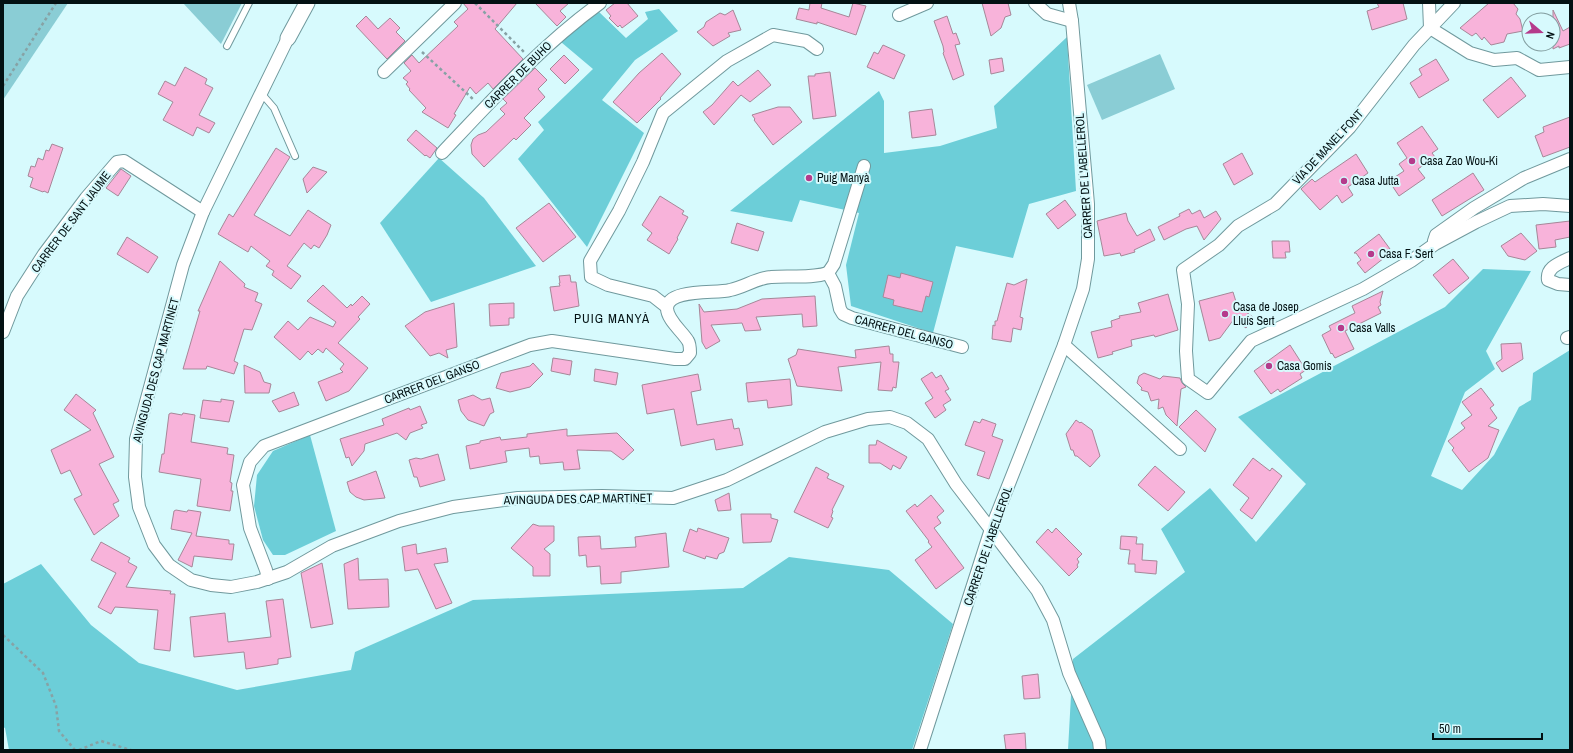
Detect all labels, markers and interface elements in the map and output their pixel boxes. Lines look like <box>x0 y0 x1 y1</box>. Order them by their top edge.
north arrow <box>1521 12 1561 52</box>
text: N <box>1543 30 1558 41</box>
street label: CARRER DE BUHO <box>481 38 555 112</box>
street label: VÍA DE MANEL FONT <box>1289 106 1367 188</box>
street label: CARRER DE L'ABELLEROL <box>1072 112 1096 239</box>
place label: Casa Zao Wou-Ki <box>1420 153 1498 169</box>
marker: Casa Zao Wou-Ki <box>1407 156 1417 166</box>
street label: CARRER DE SANT JAUME <box>28 168 114 276</box>
place label: Puig Manyà <box>817 170 870 186</box>
marker: Puig Manyà <box>804 173 814 183</box>
place label: Casa Jutta <box>1352 173 1400 189</box>
marker: Casa Jutta <box>1339 176 1349 186</box>
place label: Casa F. Sert <box>1379 246 1433 262</box>
marker: Casa F. Sert <box>1366 249 1376 259</box>
street label: AVINGUDA DES CAP MARTINET <box>129 296 183 445</box>
place label: Casa de Josep Lluís Sert <box>1233 299 1299 329</box>
marker: Casa de Josep Lluís Sert <box>1220 309 1230 319</box>
district label: PUIG MANYÀ <box>574 310 650 327</box>
street label: CARRER DEL GANSO <box>853 311 955 353</box>
place label: Casa Valls <box>1349 320 1395 336</box>
marker: Casa Valls <box>1336 323 1346 333</box>
street label: CARRER DEL GANSO <box>382 356 482 408</box>
place label: Casa Gomis <box>1277 358 1332 374</box>
marker: Casa Gomis <box>1264 361 1274 371</box>
street label: CARRER DE L'ABELLEROL <box>960 484 1016 608</box>
street label: AVINGUDA DES CAP MARTINET <box>502 490 653 508</box>
scale bar <box>1433 715 1542 741</box>
text: 50 m <box>1439 721 1461 737</box>

